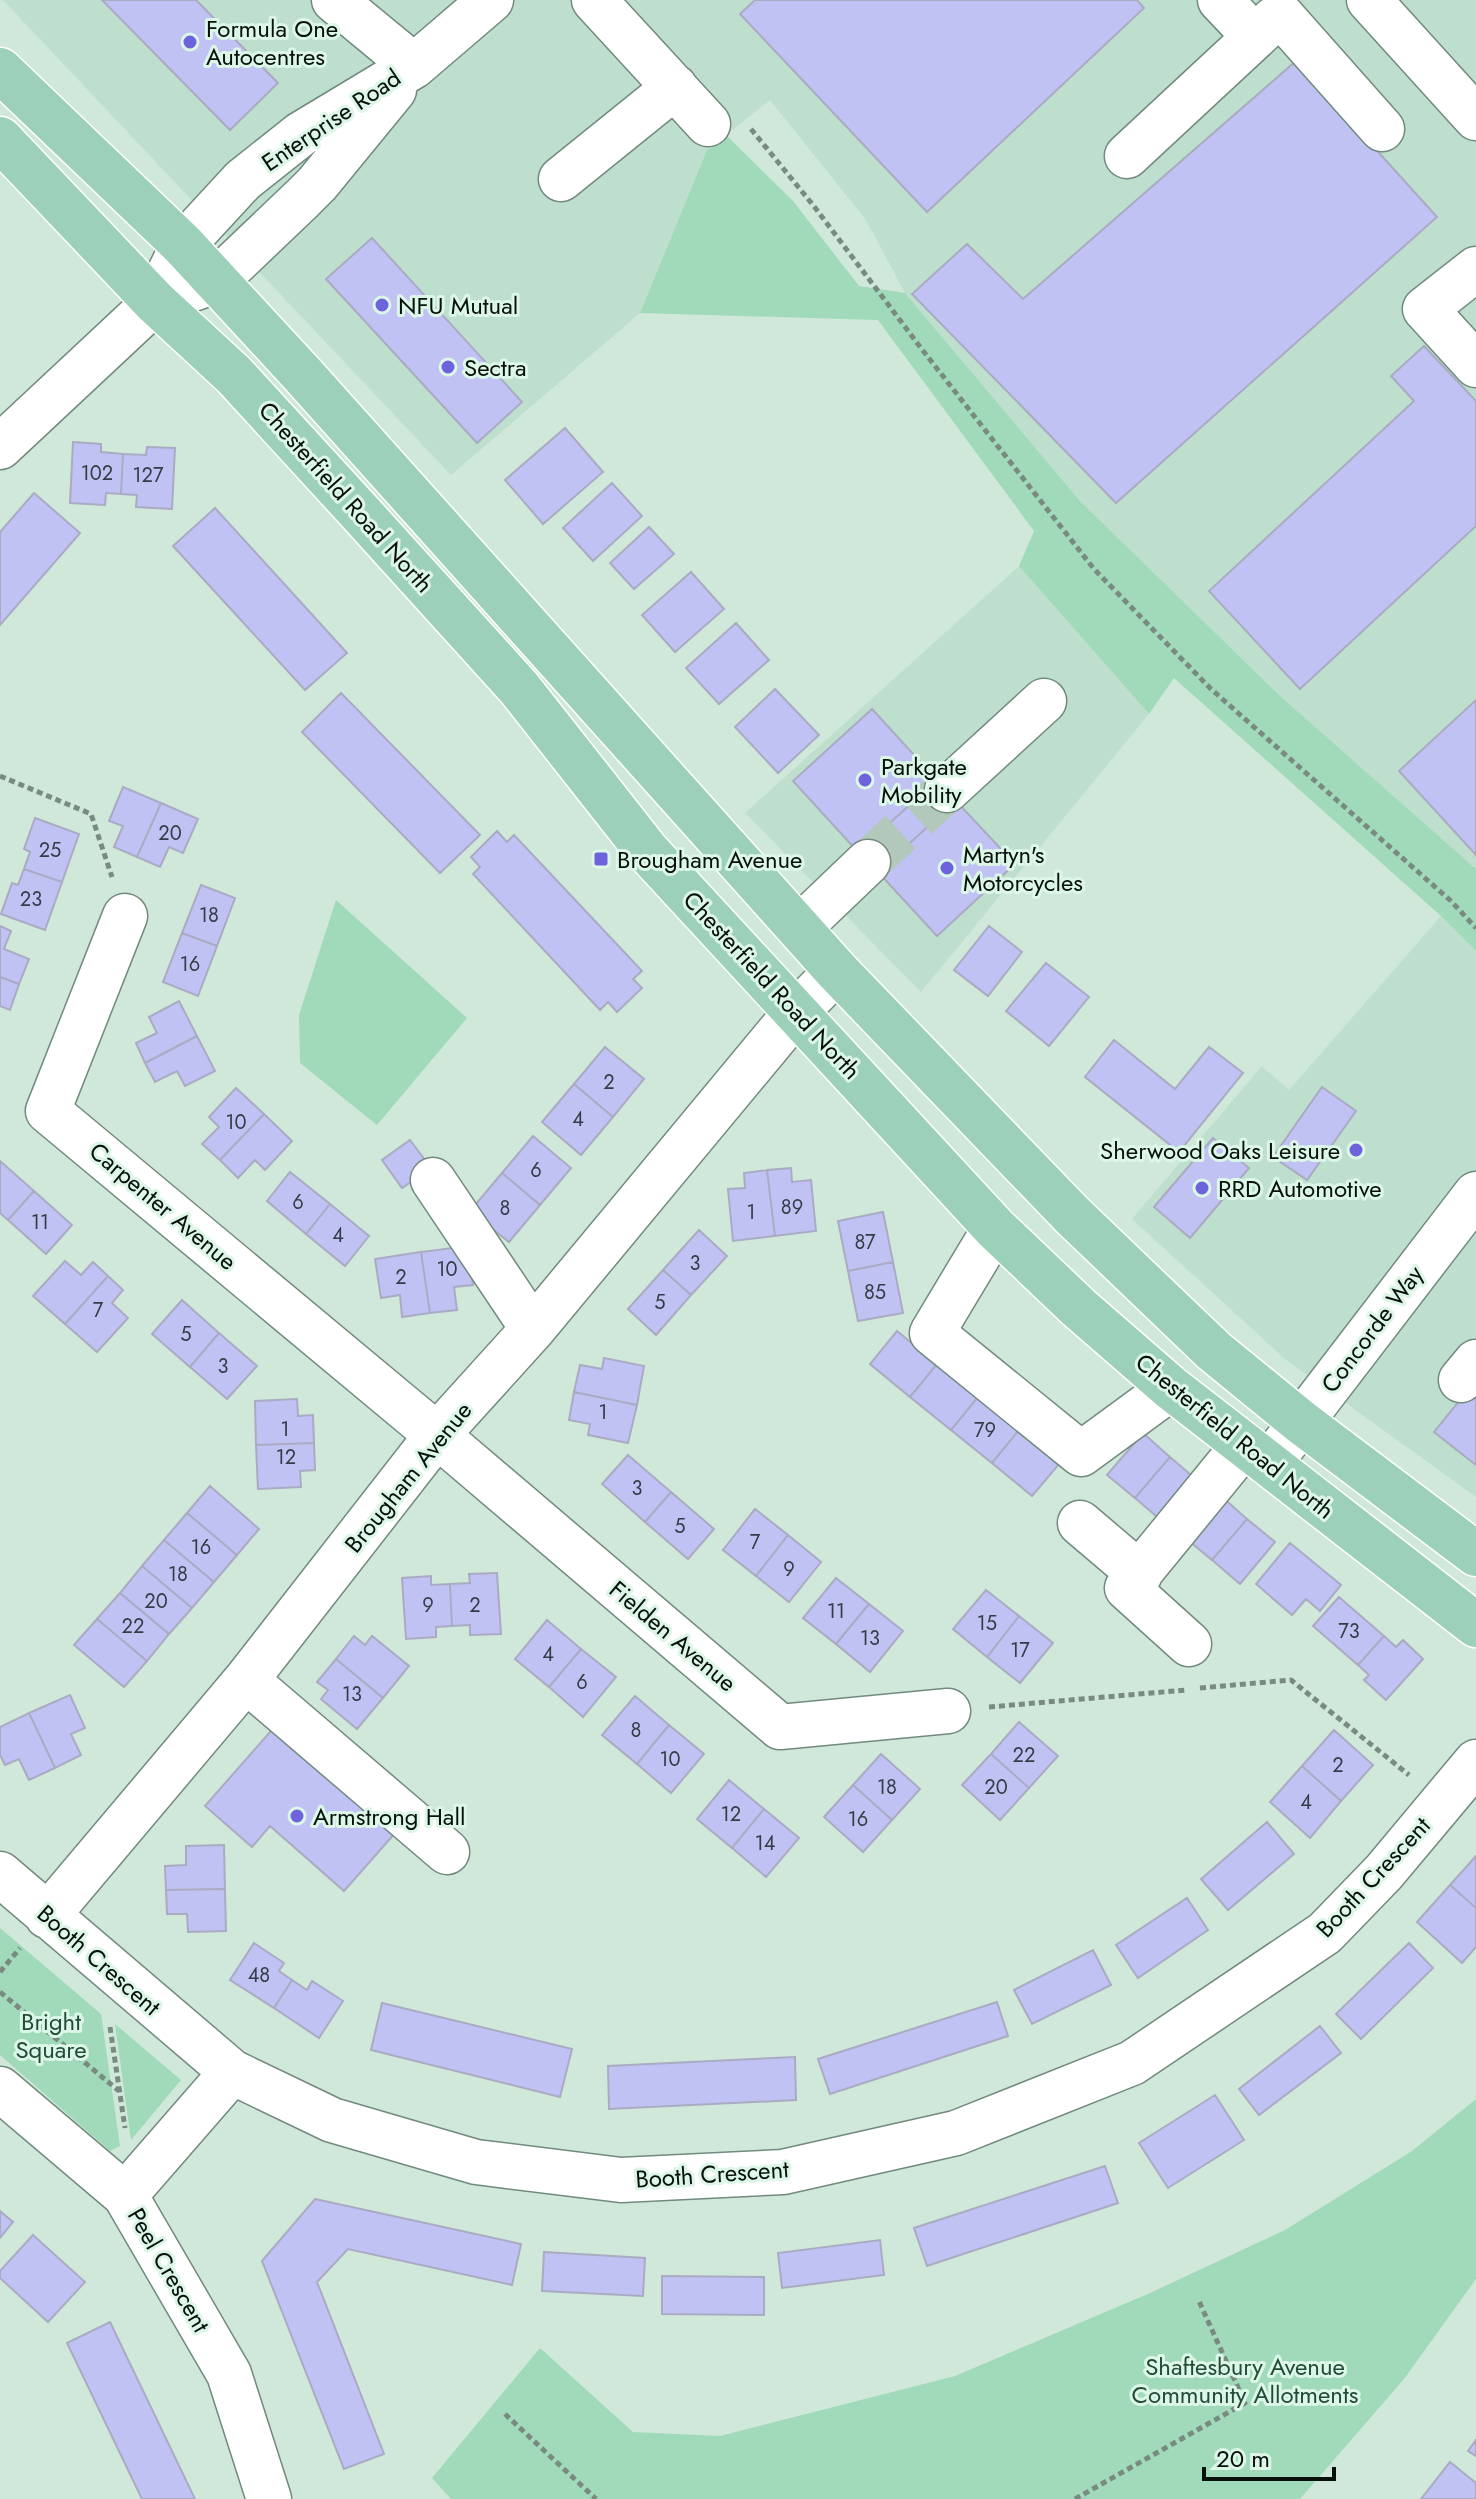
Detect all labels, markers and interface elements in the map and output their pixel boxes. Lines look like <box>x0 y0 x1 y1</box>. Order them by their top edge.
place label: Formula One Autocentres <box>206 11 338 74</box>
marker: Formula One Autocentres <box>181 33 199 51</box>
street label: Enterprise Road <box>254 60 408 180</box>
place label: NFU Mutual <box>398 288 518 323</box>
marker: NFU Mutual <box>373 296 391 314</box>
place label: Sectra <box>464 350 527 385</box>
marker: Sectra <box>439 358 457 376</box>
street label: Chesterfield Road North <box>251 394 441 600</box>
house number: 102 <box>81 459 113 488</box>
house number: 127 <box>133 461 164 490</box>
place label: Parkgate Mobility <box>881 749 967 812</box>
marker: Parkgate Mobility <box>856 771 874 789</box>
house number: 20 <box>158 819 182 848</box>
house number: 25 <box>39 836 61 865</box>
place label: Martyn's Motorcycles <box>963 837 1083 900</box>
place label: Brougham Avenue <box>617 842 802 877</box>
marker: Brougham Avenue <box>592 850 610 868</box>
marker: Martyn's Motorcycles <box>938 859 956 877</box>
street label: Chesterfield Road North <box>675 883 869 1087</box>
house number: 23 <box>20 885 42 914</box>
house number: 18 <box>199 901 219 930</box>
house number: 16 <box>180 950 200 979</box>
house number: 2 <box>603 1068 615 1097</box>
house number: 4 <box>572 1105 584 1134</box>
house number: 10 <box>226 1108 247 1137</box>
place label: Sherwood Oaks Leisure <box>1100 1133 1340 1168</box>
street label: Carpenter Avenue <box>82 1134 244 1278</box>
marker: Sherwood Oaks Leisure <box>1347 1141 1365 1159</box>
house number: 6 <box>530 1156 542 1185</box>
place label: RRD Automotive <box>1218 1171 1382 1206</box>
marker: RRD Automotive <box>1193 1179 1211 1197</box>
house number: 6 <box>292 1188 304 1217</box>
house number: 89 <box>781 1193 803 1222</box>
house number: 8 <box>500 1194 510 1223</box>
house number: 1 <box>747 1198 756 1227</box>
house number: 11 <box>31 1208 49 1237</box>
house number: 4 <box>332 1221 344 1250</box>
house number: 87 <box>854 1228 876 1257</box>
house number: 3 <box>690 1249 701 1278</box>
house number: 10 <box>437 1255 458 1284</box>
street label: Concorde Way <box>1312 1258 1432 1400</box>
house number: 2 <box>395 1263 407 1292</box>
house number: 85 <box>864 1278 886 1307</box>
house number: 5 <box>654 1288 666 1317</box>
house number: 7 <box>93 1296 104 1325</box>
house number: 5 <box>180 1320 192 1349</box>
street label: Chesterfield Road North <box>1128 1345 1342 1527</box>
house number: 3 <box>218 1352 229 1381</box>
street label: Brougham Avenue <box>336 1394 480 1560</box>
house number: 1 <box>599 1398 608 1427</box>
house number: 1 <box>281 1415 290 1444</box>
house number: 79 <box>974 1416 996 1445</box>
house number: 12 <box>276 1443 296 1472</box>
house number: 3 <box>632 1474 643 1503</box>
house number: 5 <box>674 1512 686 1541</box>
house number: 7 <box>750 1528 761 1557</box>
house number: 16 <box>191 1533 211 1562</box>
house number: 9 <box>783 1555 795 1584</box>
house number: 18 <box>168 1560 188 1589</box>
street label: Fielden Avenue <box>602 1572 744 1700</box>
house number: 20 <box>144 1587 168 1616</box>
house number: 9 <box>422 1591 434 1620</box>
house number: 2 <box>469 1591 481 1620</box>
house number: 11 <box>827 1597 845 1626</box>
house number: 15 <box>977 1609 997 1638</box>
house number: 22 <box>122 1612 144 1641</box>
house number: 73 <box>1338 1617 1360 1646</box>
house number: 13 <box>860 1624 880 1653</box>
house number: 17 <box>1010 1636 1030 1665</box>
house number: 4 <box>542 1640 554 1669</box>
house number: 6 <box>576 1668 588 1697</box>
house number: 13 <box>342 1680 362 1709</box>
house number: 8 <box>631 1716 641 1745</box>
house number: 22 <box>1013 1741 1035 1770</box>
house number: 10 <box>660 1745 681 1774</box>
house number: 2 <box>1332 1751 1344 1780</box>
house number: 18 <box>877 1773 897 1802</box>
house number: 20 <box>984 1773 1008 1802</box>
house number: 4 <box>1300 1788 1312 1817</box>
place label: Armstrong Hall <box>313 1799 465 1834</box>
house number: 12 <box>721 1800 741 1829</box>
house number: 16 <box>848 1805 868 1834</box>
marker: Armstrong Hall <box>288 1807 306 1825</box>
street label: Booth Crescent <box>1308 1809 1438 1945</box>
house number: 14 <box>755 1829 776 1858</box>
street label: Booth Crescent <box>30 1896 169 2024</box>
house number: 48 <box>248 1961 270 1990</box>
park label: Bright Square <box>15 2004 87 2067</box>
street label: Booth Crescent <box>634 2151 790 2197</box>
street label: Peel Crescent <box>119 2201 219 2339</box>
park label: Shaftesbury Avenue Community Allotments <box>1132 2349 1358 2412</box>
scale bar <box>1204 2431 1334 2481</box>
text: 20 m <box>1216 2441 1270 2476</box>

